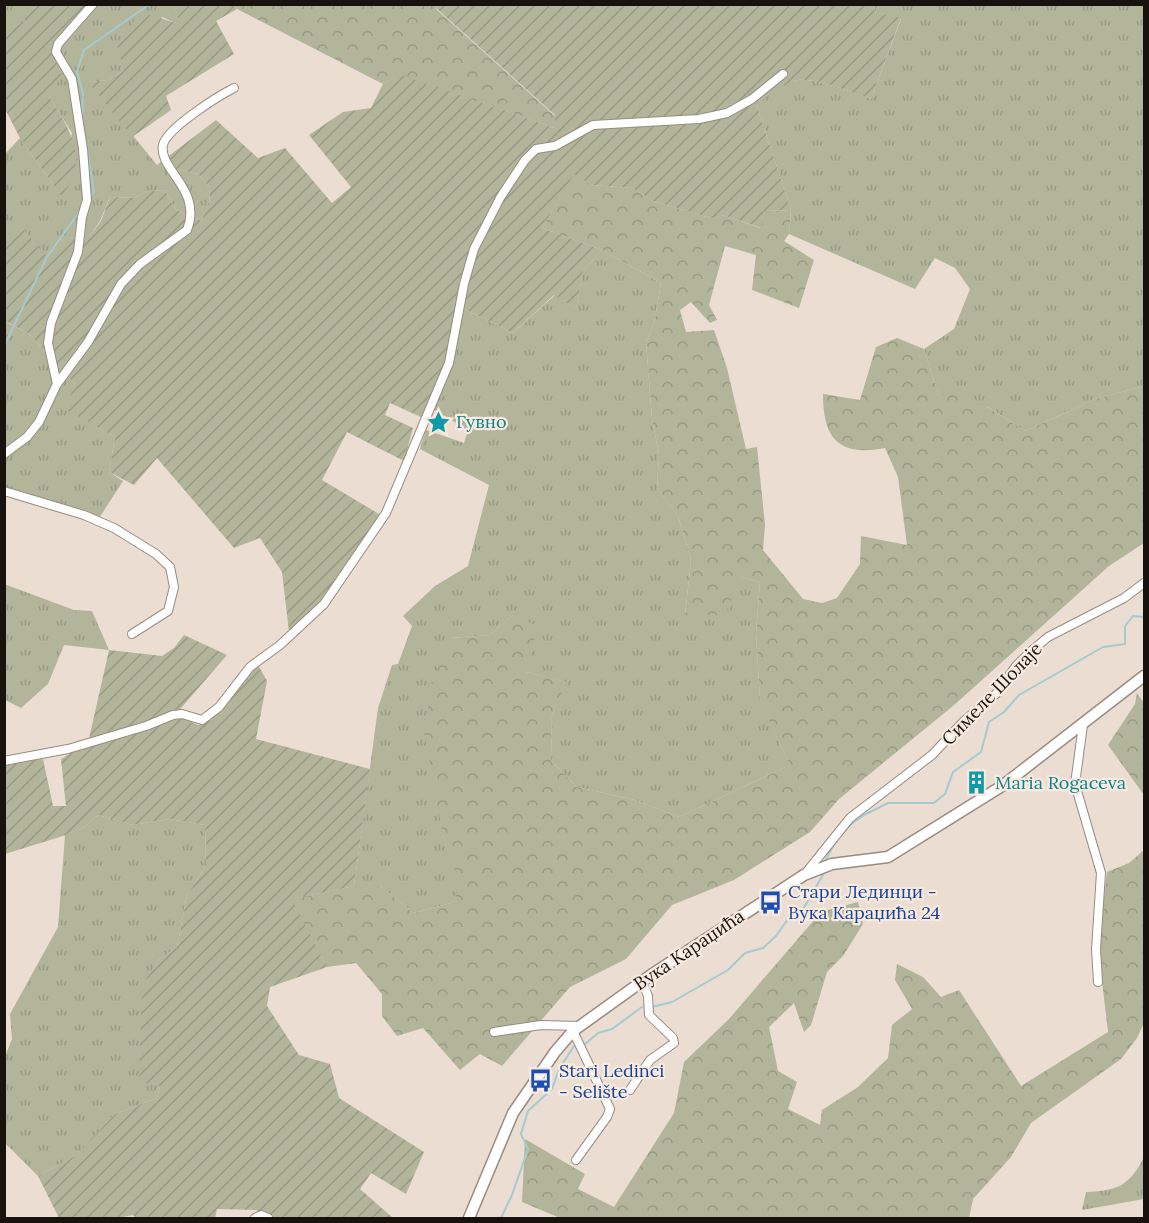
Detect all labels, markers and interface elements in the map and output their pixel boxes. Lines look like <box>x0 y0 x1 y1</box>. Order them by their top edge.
place icon: Гувно <box>425 409 451 435</box>
place label: Гувно <box>456 410 506 433</box>
street label: Симеле Шолаје <box>937 637 1047 750</box>
building icon: Maria Rogaceva <box>964 770 990 796</box>
place label: Maria Rogaceva <box>995 771 1126 794</box>
place label: Стари Лединци - Вука Караџића 24 <box>788 880 940 924</box>
bus stop icon: Стари Лединци - Вука Караџића 24 <box>757 889 783 915</box>
street label: Вука Караџића <box>629 904 748 995</box>
place label: Stari Ledinci - Selište <box>559 1059 664 1103</box>
bus stop icon: Stari Ledinci - Selište <box>528 1068 554 1094</box>

